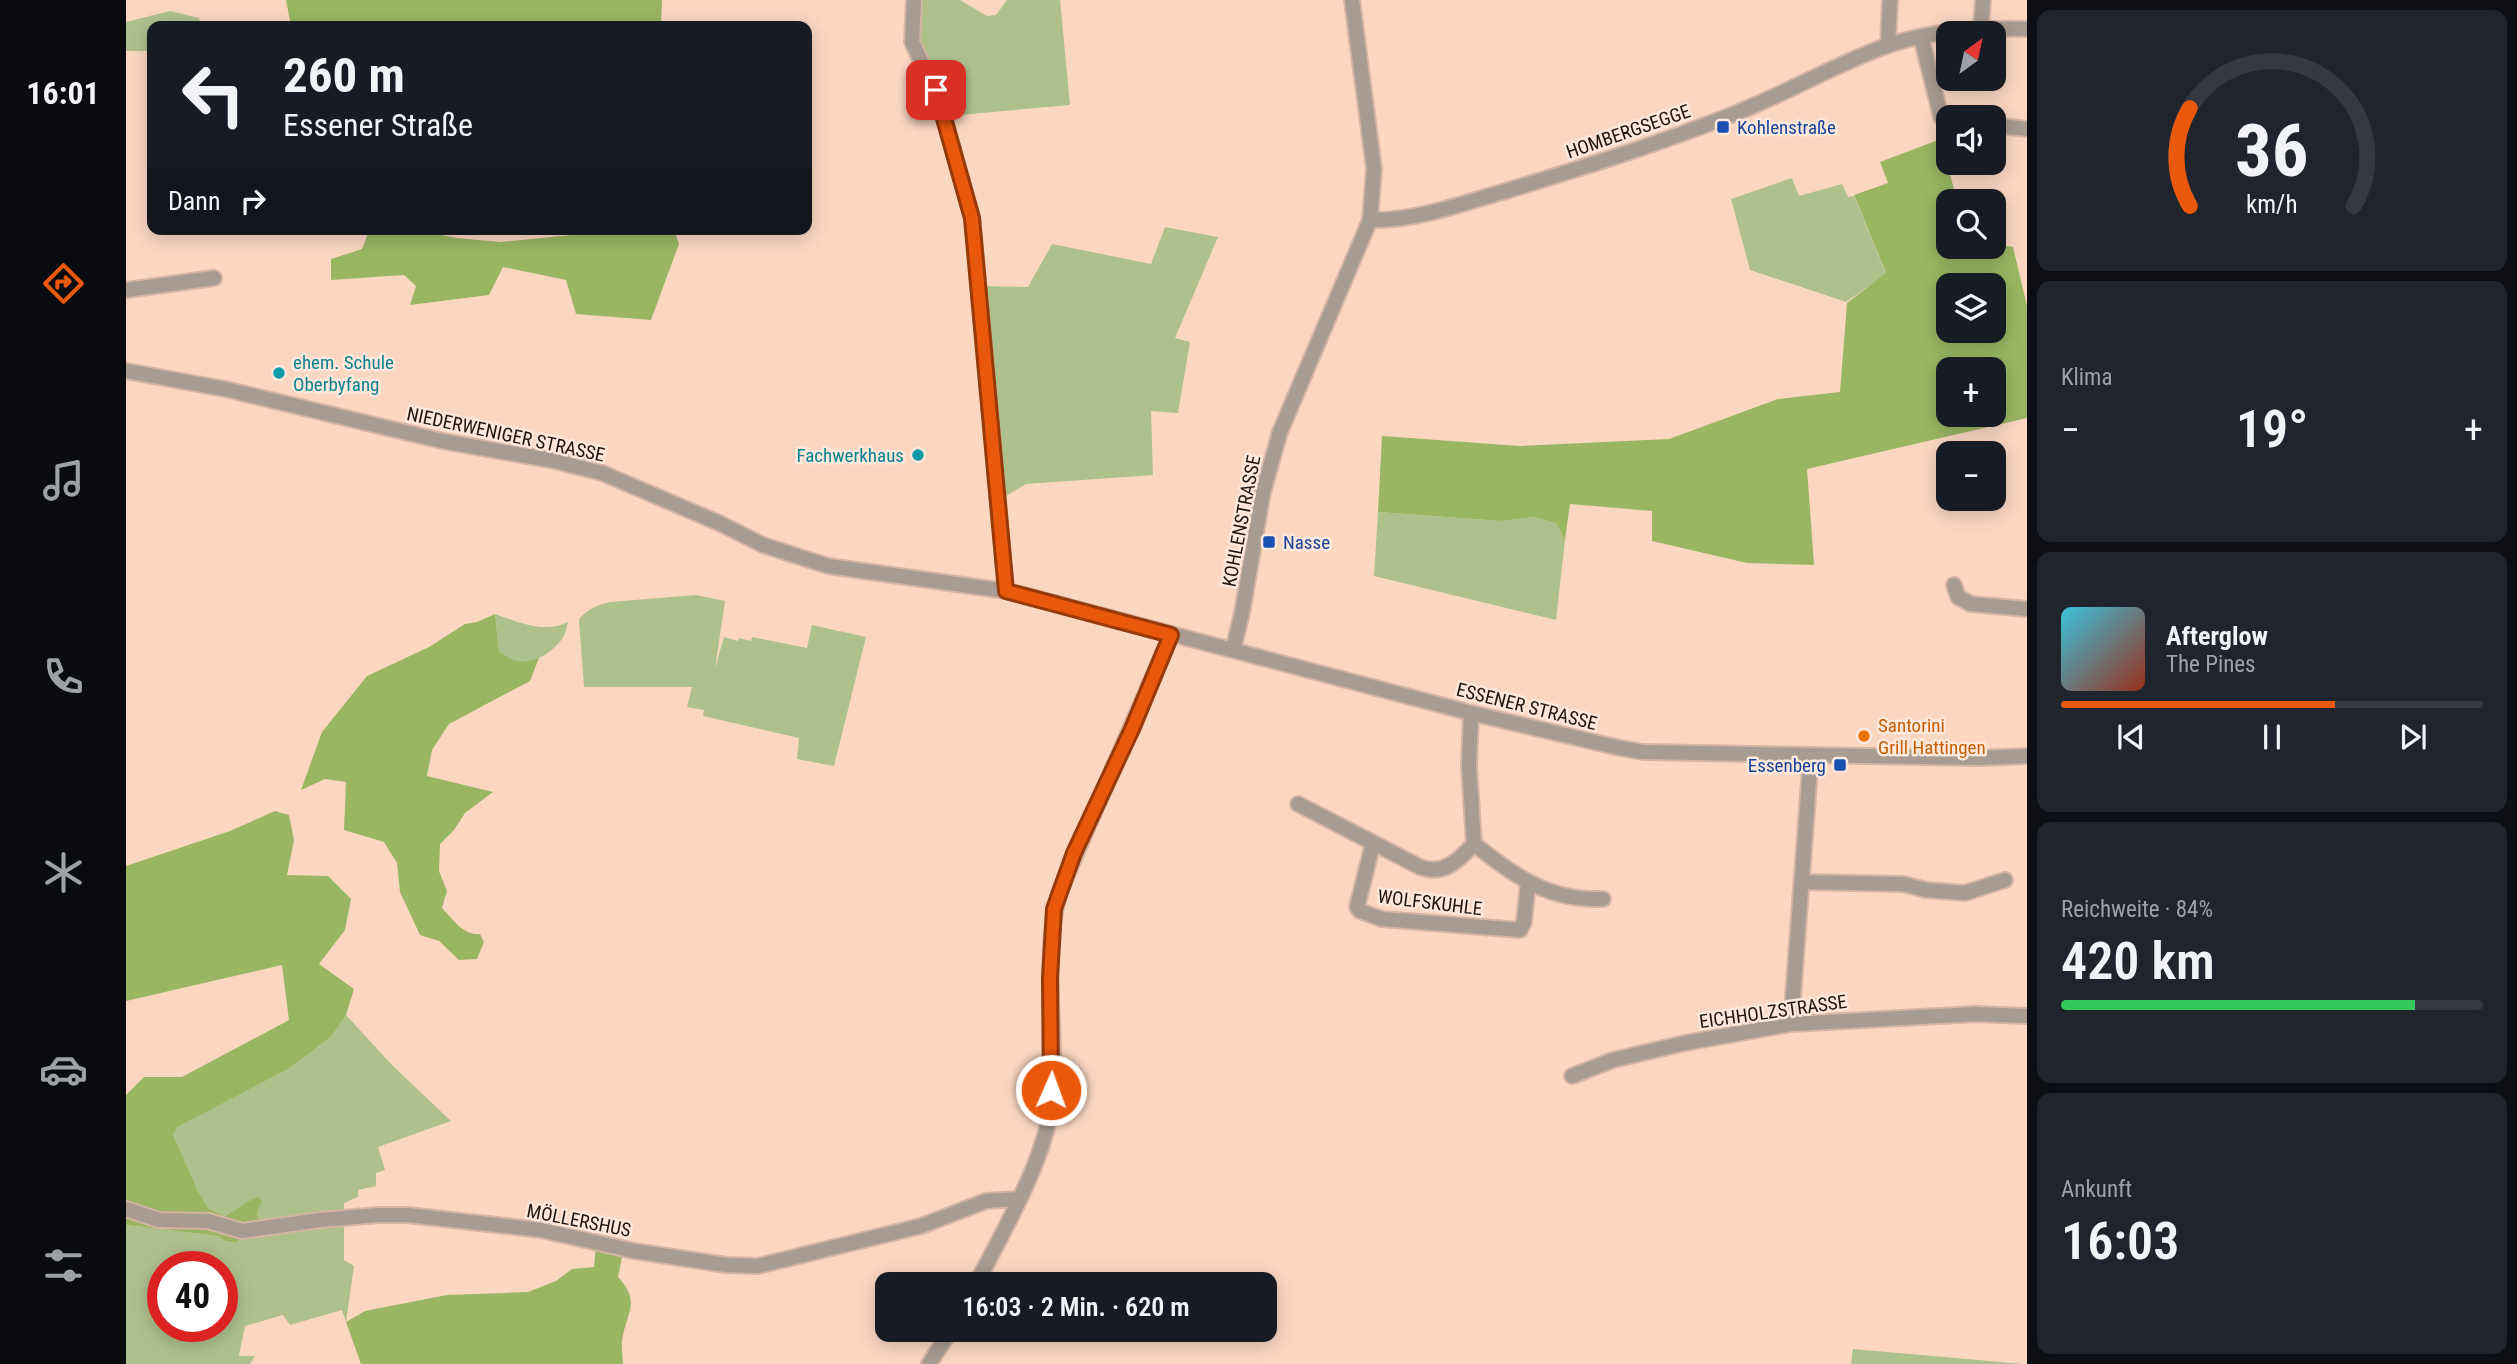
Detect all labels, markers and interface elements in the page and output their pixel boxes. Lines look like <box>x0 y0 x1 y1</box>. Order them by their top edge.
north arrow <box>1936 21 2006 91</box>
map controls <box>1936 21 2006 511</box>
text: 260 m <box>283 47 405 104</box>
icon: left <box>168 49 259 140</box>
pin <box>906 60 966 120</box>
icon: arrive <box>917 71 955 109</box>
text: 16:01 <box>26 74 100 112</box>
street label: HOMBERGSEGGE <box>1563 99 1693 163</box>
button: sound <box>1936 105 2006 175</box>
text: Essener Straße <box>283 106 473 144</box>
text: 36 <box>2235 109 2309 195</box>
place label: Kohlenstraße <box>1737 116 1836 139</box>
marker: Kohlenstraße <box>1715 119 1731 135</box>
icon: right <box>234 182 272 220</box>
text: Dann <box>168 186 220 216</box>
button: search <box>1936 189 2006 259</box>
text: km/h <box>2246 190 2298 219</box>
icon: directions <box>39 259 88 308</box>
button: layers <box>1936 273 2006 343</box>
place label: ehem. Schule Oberbyfang <box>293 351 394 396</box>
button: + <box>1936 357 2006 427</box>
text: Klima <box>2061 364 2112 391</box>
marker: ehem. Schule Oberbyfang <box>271 365 287 381</box>
text: 19° <box>2236 399 2308 460</box>
street label: NIEDERWENIGER STRASSE <box>405 402 607 467</box>
text: − <box>2061 408 2080 452</box>
text: + <box>2464 408 2483 452</box>
button: − <box>1936 441 2006 511</box>
place label: Fachwerkhaus <box>796 444 904 467</box>
marker: Fachwerkhaus <box>910 447 926 463</box>
street label: KOHLENSTRASSE <box>1217 453 1266 589</box>
icon: music <box>39 456 88 505</box>
place label: Nasse <box>1283 531 1330 554</box>
marker: Nasse <box>1261 534 1277 550</box>
text: Afterglow <box>2166 621 2268 651</box>
text: The Pines <box>2166 651 2256 678</box>
icon: phone <box>39 652 88 701</box>
street label: ESSENER STRASSE <box>1454 678 1600 735</box>
place label: Santorini Grill Hattingen <box>1878 714 1986 759</box>
icon: previous <box>2112 718 2150 756</box>
icon: pause <box>2253 718 2291 756</box>
icon: next <box>2394 718 2432 756</box>
marker: Santorini Grill Hattingen <box>1856 728 1872 744</box>
place label: Essenberg <box>1748 754 1826 777</box>
marker: Essenberg <box>1832 757 1848 773</box>
icon: climate <box>39 848 88 897</box>
street label: WOLFSKUHLE <box>1376 885 1484 920</box>
text: Reichweite · 84% <box>2061 896 2213 923</box>
text: 420 km <box>2061 931 2215 992</box>
street label: EICHHOLZSTRASSE <box>1698 990 1848 1033</box>
icon: car <box>39 1045 88 1094</box>
position arrow <box>1014 1053 1088 1127</box>
text: Ankunft <box>2061 1176 2132 1203</box>
street label: MÖLLERSHUS <box>525 1199 633 1242</box>
text: 16:03 <box>2061 1211 2179 1272</box>
icon: filters <box>39 1241 88 1290</box>
speed limit sign: 40 <box>147 1251 238 1342</box>
text: 16:03 · 2 Min. · 620 m <box>962 1292 1190 1322</box>

